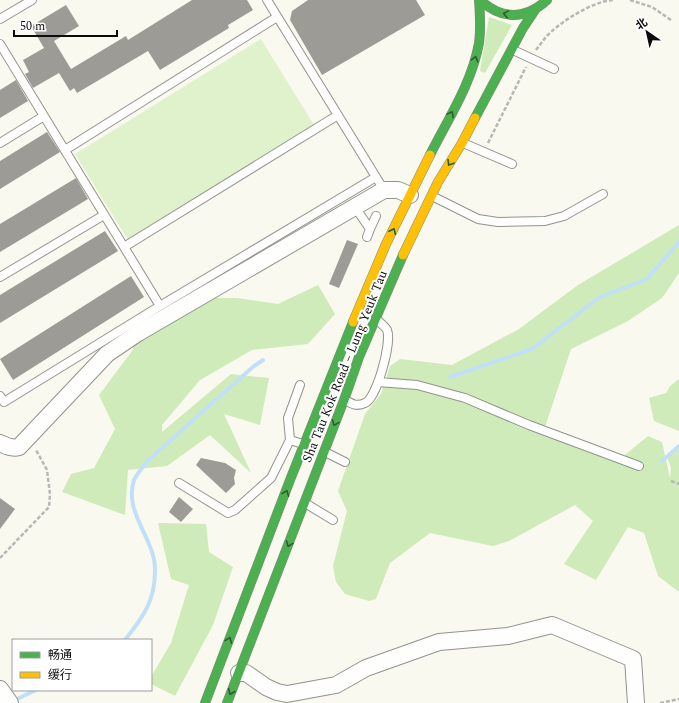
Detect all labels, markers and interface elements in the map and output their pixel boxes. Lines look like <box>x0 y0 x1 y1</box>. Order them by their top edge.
one-way arrow <box>503 10 509 19</box>
scale bar <box>14 12 117 38</box>
north arrow <box>627 12 667 52</box>
text: 北 <box>632 14 651 34</box>
text: 50 m <box>20 17 45 36</box>
one-way arrow <box>470 56 478 63</box>
one-way arrow <box>446 111 454 119</box>
one-way arrow <box>448 158 455 165</box>
one-way arrow <box>388 227 396 235</box>
street label: Sha Tau Kok Road – Lung Yeuk Tau <box>297 267 393 466</box>
one-way arrow <box>332 419 340 426</box>
one-way arrow <box>281 489 289 496</box>
one-way arrow <box>285 541 293 548</box>
one-way arrow <box>225 637 233 644</box>
legend <box>12 639 152 691</box>
text: 畅通 <box>48 646 72 665</box>
text: 缓行 <box>48 666 72 685</box>
one-way arrow <box>228 688 236 695</box>

